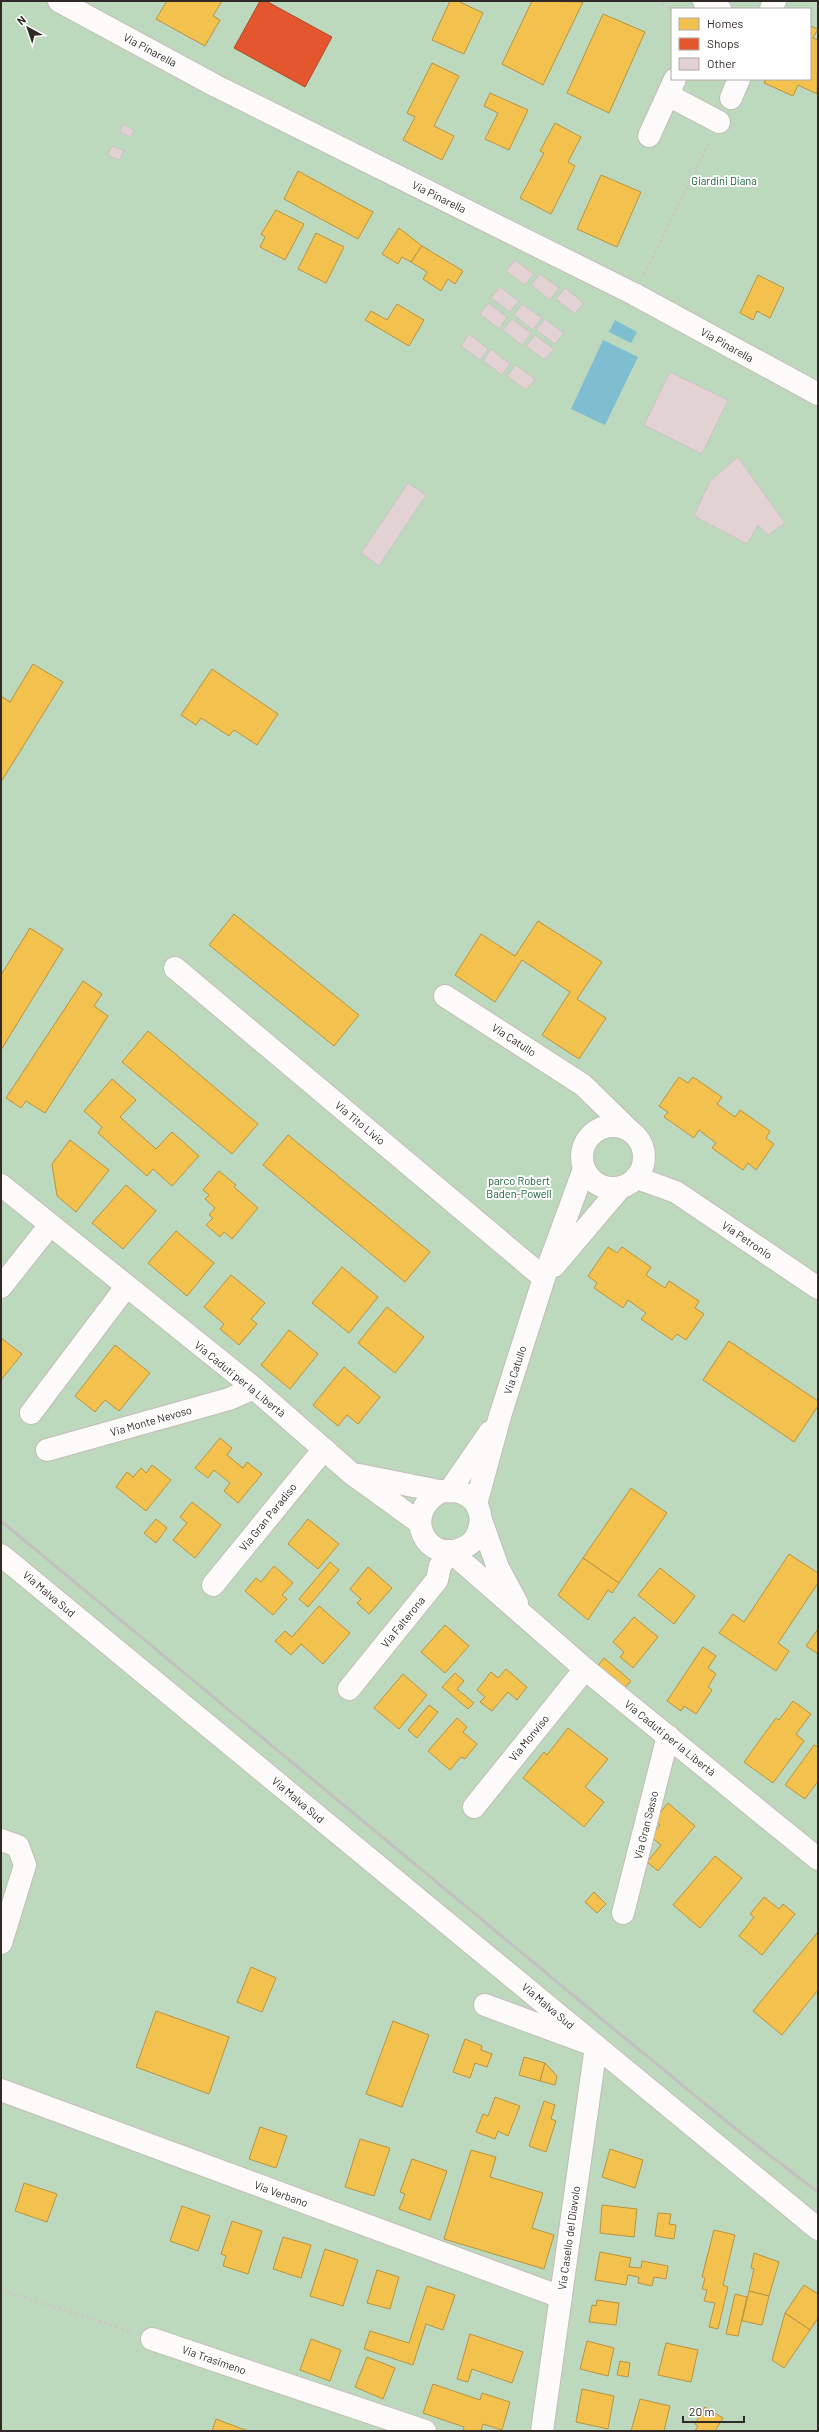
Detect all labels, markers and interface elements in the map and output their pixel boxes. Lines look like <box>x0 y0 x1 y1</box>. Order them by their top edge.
north arrow <box>8 8 48 48</box>
legend <box>671 8 811 80</box>
text: N <box>14 13 28 27</box>
text: Homes <box>707 16 744 30</box>
street label: Via Pinarella <box>121 30 179 69</box>
text: Shops <box>707 36 740 50</box>
text: Other <box>707 56 737 70</box>
park label: Giardini Diana <box>691 174 757 187</box>
street label: Via Pinarella <box>410 178 468 215</box>
street label: Via Pinarella <box>699 325 756 364</box>
street label: Via Catullo <box>490 1020 539 1059</box>
street label: Via Tito Livio <box>333 1098 388 1147</box>
park label: parco Robert Baden-Powell <box>486 1174 552 1200</box>
street label: Via Petronio <box>720 1218 775 1261</box>
street label: Via Caduti per la Libertà <box>192 1338 288 1419</box>
street label: Via Catullo <box>501 1344 528 1396</box>
street label: Via Monte Nevoso <box>109 1403 193 1438</box>
street label: Via Gran Paradiso <box>236 1480 299 1553</box>
street label: Via Malva Sud <box>20 1568 78 1619</box>
street label: Via Falterona <box>378 1593 427 1650</box>
street label: Via Caduti per la Libertà <box>622 1697 718 1778</box>
street label: Via Monviso <box>506 1712 551 1764</box>
street label: Via Malva Sud <box>269 1774 327 1825</box>
street label: Via Gran Sasso <box>631 1789 660 1860</box>
street label: Via Malva Sud <box>519 1980 577 2031</box>
street label: Via Verbano <box>252 2178 310 2209</box>
street label: Via Casello del Diavolo <box>555 2185 582 2291</box>
street label: Via Trasimeno <box>180 2342 248 2377</box>
scale bar <box>683 2398 744 2424</box>
text: 20 m <box>689 2404 715 2418</box>

